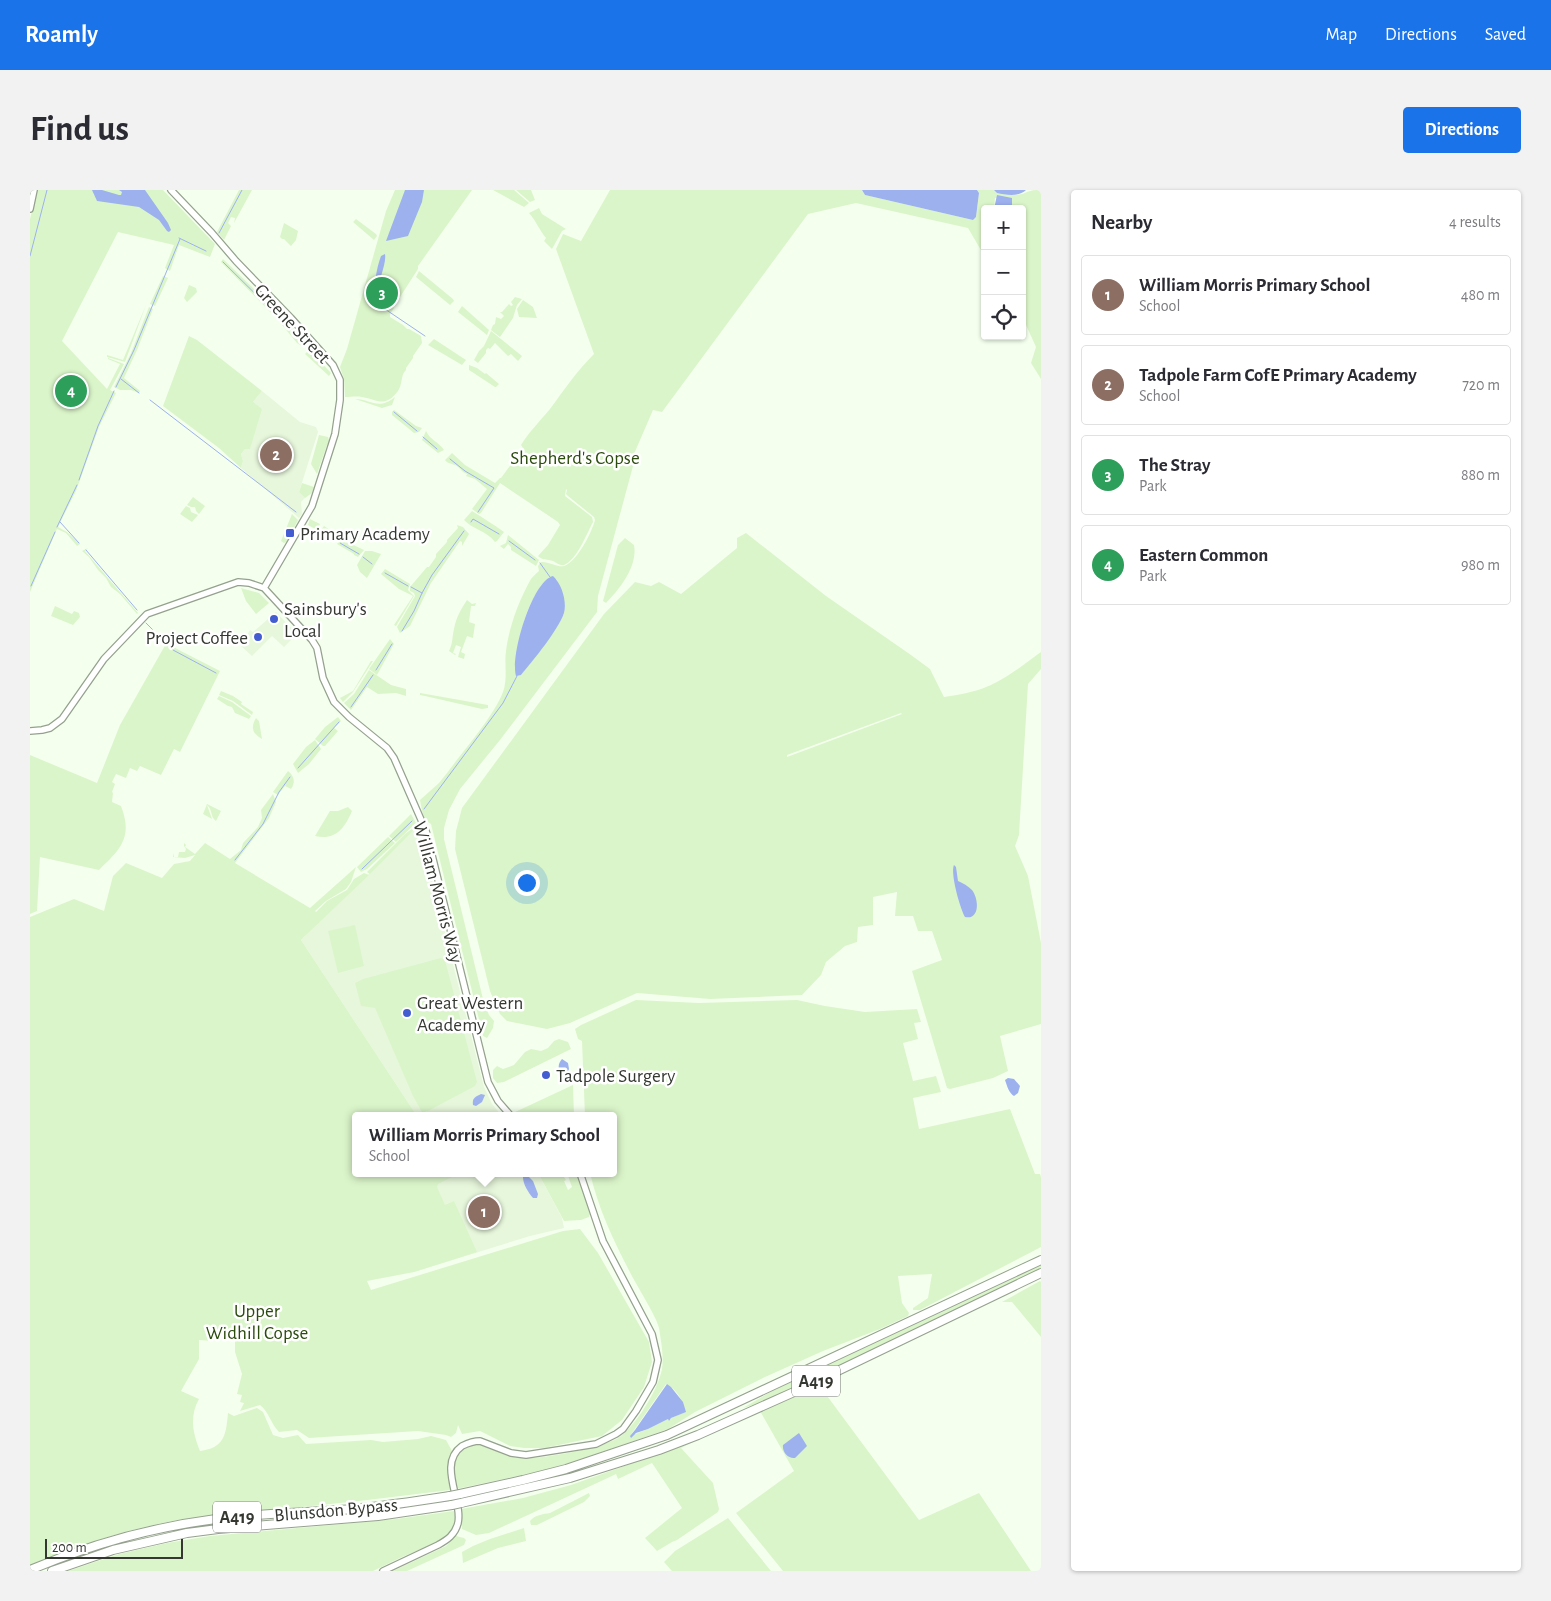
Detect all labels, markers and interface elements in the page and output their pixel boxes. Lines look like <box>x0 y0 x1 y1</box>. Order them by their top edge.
text: Roamly <box>25 23 98 47</box>
text: Map <box>1326 26 1357 44</box>
text: Directions <box>1385 26 1457 44</box>
text: Saved <box>1485 26 1526 44</box>
button: Directions <box>1403 107 1521 153</box>
text: Find us <box>30 112 129 147</box>
map controls <box>981 205 1026 340</box>
button: + <box>981 205 1026 250</box>
text: Nearby <box>1091 212 1152 233</box>
text: 4 results <box>1449 214 1501 230</box>
button: − <box>981 250 1026 295</box>
pin: 3 <box>366 274 398 312</box>
text: William Morris Primary School <box>1139 276 1370 295</box>
street label: Greene Street <box>250 281 333 367</box>
text: 1 <box>1105 287 1111 303</box>
text: 480 m <box>1461 287 1500 303</box>
button: locate <box>981 295 1026 340</box>
text: School <box>1139 298 1180 314</box>
text: Tadpole Farm CofE Primary Academy <box>1139 366 1417 385</box>
pin: 4 <box>55 372 87 410</box>
text: 2 <box>1104 377 1112 393</box>
text: 720 m <box>1462 377 1500 393</box>
text: School <box>1139 388 1180 404</box>
pin: 2 <box>260 436 292 474</box>
park label: Shepherd's Copse <box>510 449 640 468</box>
text: The Stray <box>1139 456 1210 475</box>
text: 3 <box>1105 467 1111 483</box>
text: 880 m <box>1461 467 1500 483</box>
text: Park <box>1139 478 1167 494</box>
place label: Primary Academy <box>300 525 430 544</box>
marker: Primary Academy <box>284 527 296 539</box>
text: Eastern Common <box>1139 546 1268 565</box>
text: 4 <box>1104 557 1112 573</box>
text: 980 m <box>1461 557 1500 573</box>
text: Park <box>1139 568 1167 584</box>
place label: Sainsbury's Local <box>284 600 367 641</box>
marker: Sainsbury's Local <box>268 613 280 625</box>
place label: Project Coffee <box>146 629 248 648</box>
marker: Project Coffee <box>252 631 264 643</box>
street label: William Morris Way <box>409 819 466 965</box>
your location <box>514 870 540 896</box>
place label: Great Western Academy <box>417 994 523 1035</box>
marker: Great Western Academy <box>401 1007 413 1019</box>
place label: Tadpole Surgery <box>556 1067 675 1086</box>
marker: Tadpole Surgery <box>540 1069 552 1081</box>
popup <box>352 1112 617 1177</box>
text: William Morris Primary School <box>369 1126 600 1145</box>
text: School <box>369 1148 410 1164</box>
pin: 1 <box>468 1193 500 1231</box>
park label: Upper Widhill Copse <box>206 1302 308 1343</box>
road number: A419 <box>792 1366 840 1396</box>
street label: Blunsdon Bypass <box>274 1496 399 1525</box>
road number: A419 <box>213 1501 261 1532</box>
scale bar <box>45 1536 182 1559</box>
text: 200 m <box>52 1541 87 1555</box>

